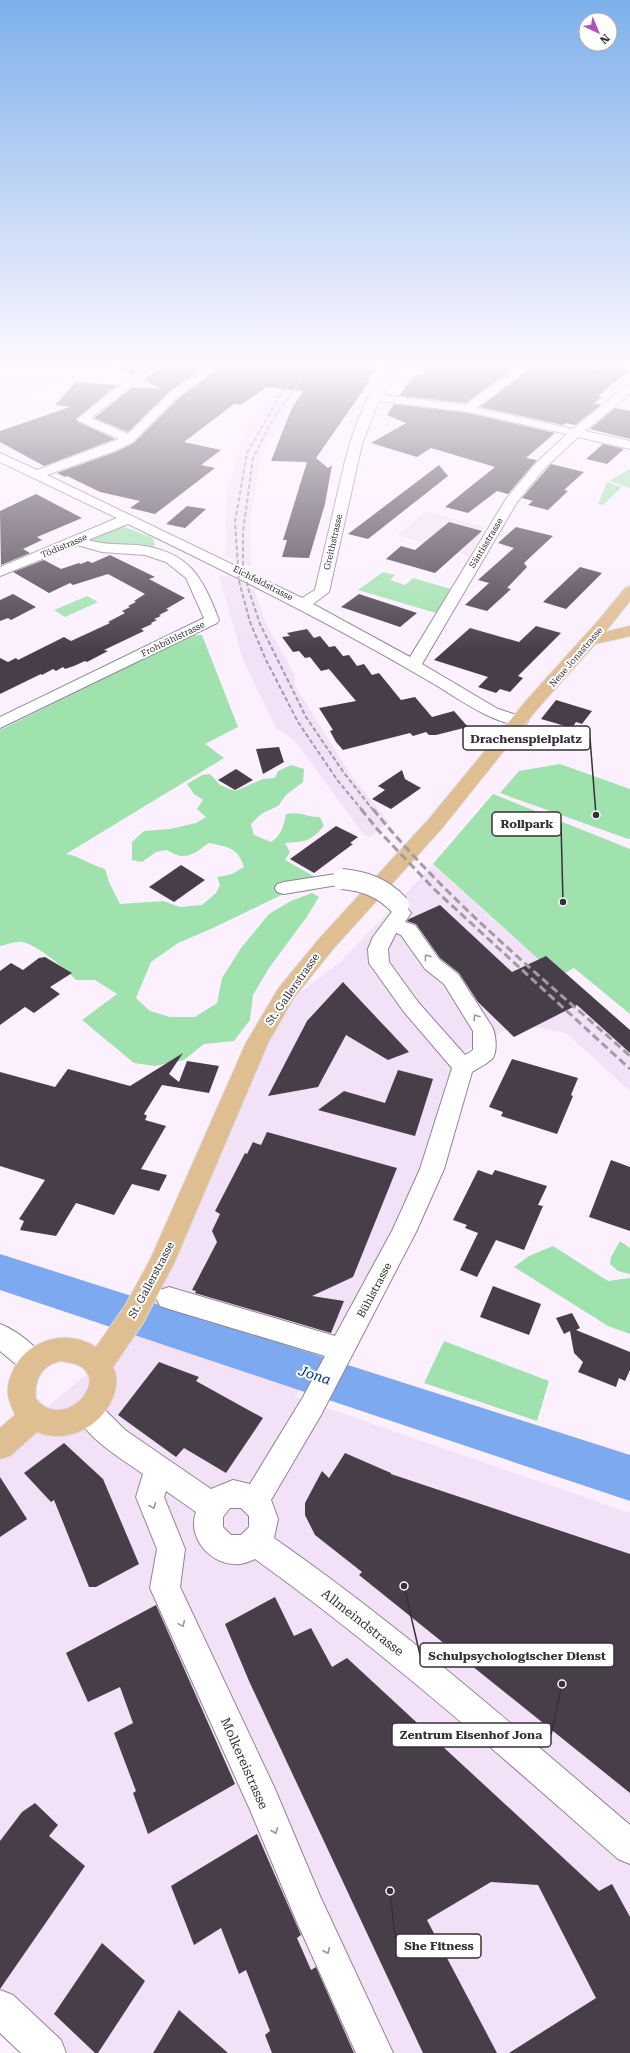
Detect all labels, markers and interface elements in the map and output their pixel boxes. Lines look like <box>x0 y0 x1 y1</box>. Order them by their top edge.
north arrow <box>578 12 618 52</box>
text: N <box>597 31 612 47</box>
street label: Greithstrasse <box>322 513 344 571</box>
street label: Säntisstrasse <box>467 516 505 570</box>
street label: Tödistrasse <box>39 532 89 560</box>
street label: Eichfeldstrasse <box>231 564 295 602</box>
street label: Frohbühlstrasse <box>140 619 206 659</box>
street label: Neue Jonastrasse <box>547 625 605 689</box>
callout: Drachenspielplatz <box>463 726 590 750</box>
text: Drachenspielplatz <box>470 732 582 746</box>
callout: Rollpark <box>492 812 561 836</box>
text: Rollpark <box>500 817 554 831</box>
street label: St. Gallerstrasse <box>263 951 322 1028</box>
one-way arrow <box>424 954 432 961</box>
one-way arrow <box>473 1014 481 1021</box>
street label: St. Gallerstrasse <box>126 1240 177 1321</box>
street label: Bühlstrasse <box>354 1260 394 1320</box>
water label: Jona <box>296 1362 333 1388</box>
one-way arrow <box>149 1503 157 1510</box>
street label: Allmeindstrasse <box>319 1586 407 1659</box>
one-way arrow <box>177 1619 185 1627</box>
callout: Schulpsychologischer Dienst <box>420 1643 614 1667</box>
text: Schulpsychologischer Dienst <box>428 1649 606 1663</box>
street label: Molkereistrasse <box>218 1715 271 1811</box>
callout: Zentrum Eisenhof Jona <box>392 1723 551 1747</box>
text: Zentrum Eisenhof Jona <box>400 1728 542 1742</box>
one-way arrow <box>271 1828 279 1835</box>
callout: She Fitness <box>396 1934 481 1958</box>
text: She Fitness <box>404 1939 474 1953</box>
one-way arrow <box>322 1946 330 1954</box>

